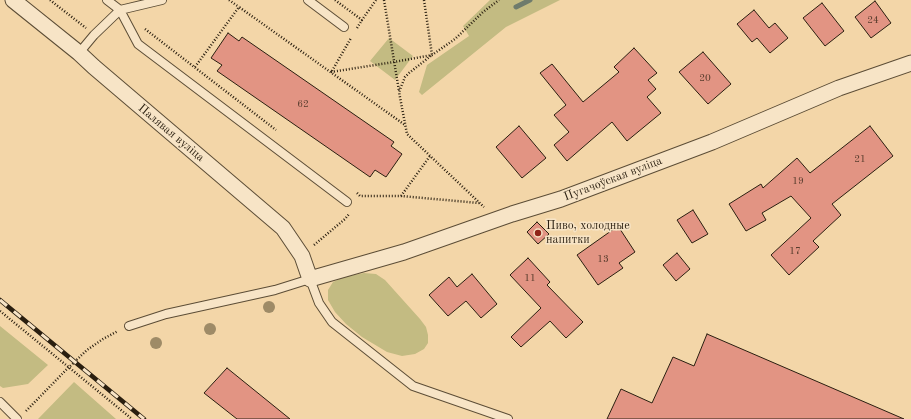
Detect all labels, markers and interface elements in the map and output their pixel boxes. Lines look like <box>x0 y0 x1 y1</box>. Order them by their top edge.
house number: 24 <box>867 14 879 26</box>
house number: 20 <box>699 72 711 84</box>
house number: 62 <box>297 98 309 110</box>
street label: Палявая вуліца <box>135 101 207 165</box>
house number: 21 <box>854 153 866 165</box>
street label: Пугачоўская вуліца <box>562 154 664 204</box>
house number: 19 <box>792 175 804 187</box>
place label: Пиво, холодные напитки <box>546 219 630 247</box>
marker: Пиво, холодные напитки <box>533 228 543 238</box>
house number: 17 <box>789 245 801 257</box>
house number: 13 <box>597 253 609 265</box>
house number: 11 <box>524 272 536 284</box>

